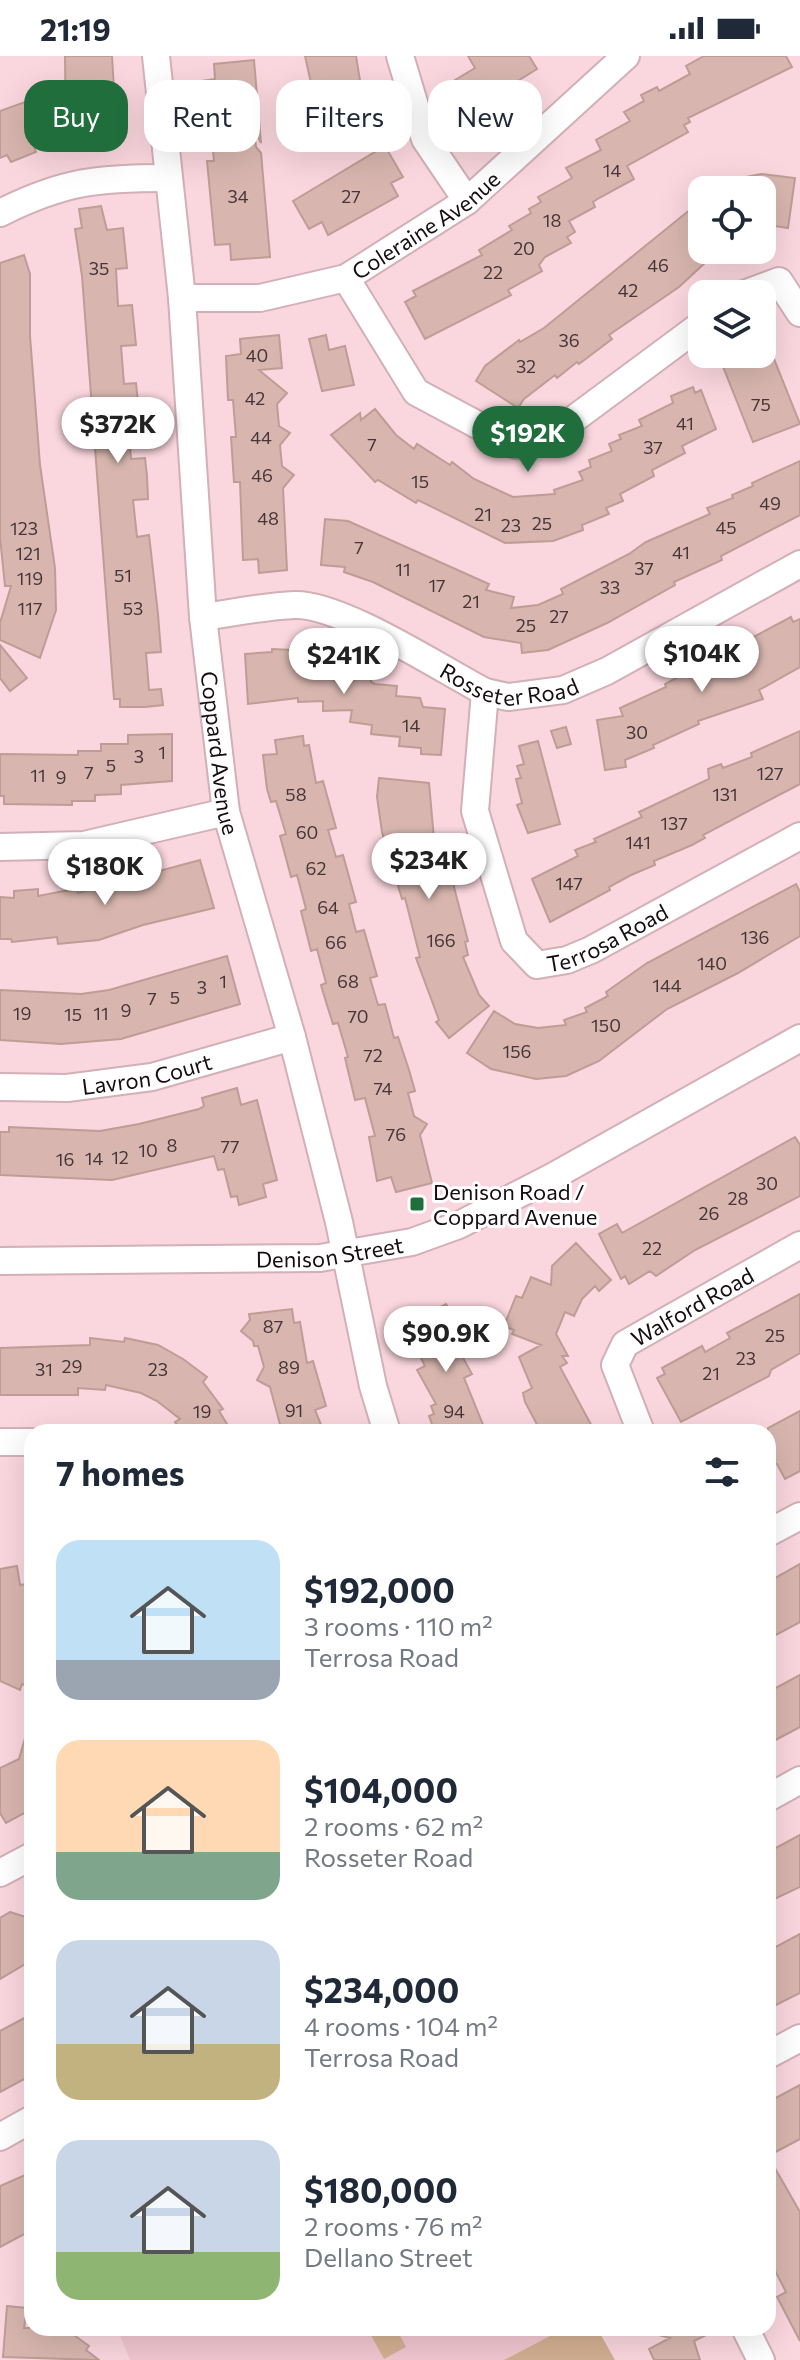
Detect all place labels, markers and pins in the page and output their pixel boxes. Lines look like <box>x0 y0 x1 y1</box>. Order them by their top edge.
pin: $372K <box>62 397 174 465</box>
pin: $192K <box>472 406 584 474</box>
pin: $104K <box>646 626 758 694</box>
pin: $241K <box>288 628 400 696</box>
pin: $234K <box>373 833 485 901</box>
pin: $180K <box>49 839 161 907</box>
place label: Denison Road / Coppard Avenue <box>433 1178 597 1230</box>
marker: Denison Road / Coppard Avenue <box>408 1195 426 1213</box>
pin: $90.9K <box>381 1306 511 1374</box>

